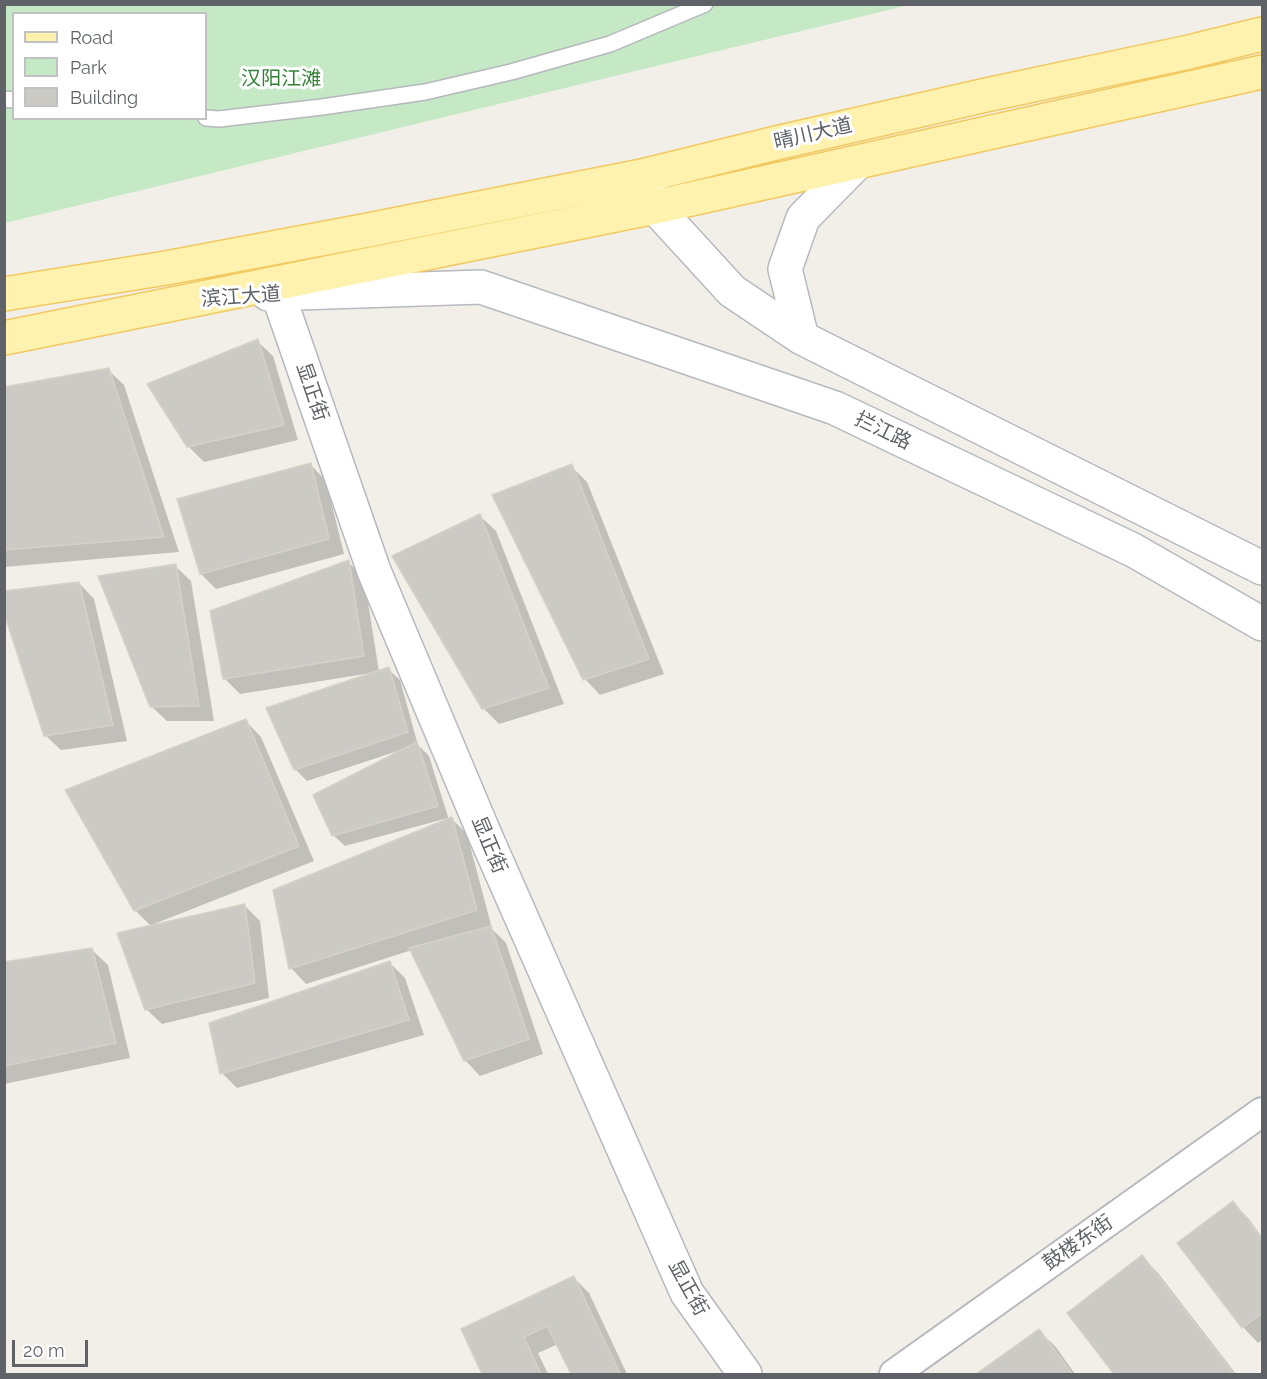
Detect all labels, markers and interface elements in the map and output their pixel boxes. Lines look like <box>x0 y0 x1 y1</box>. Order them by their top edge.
legend <box>12 12 207 120</box>
text: Road <box>70 27 113 48</box>
text: Park <box>70 57 107 78</box>
park label: 汉阳江滩 <box>241 67 321 91</box>
text: Building <box>70 87 138 108</box>
street label: 晴川大道 <box>771 113 855 155</box>
street label: 滨江大道 <box>200 282 282 312</box>
street label: 显正街 <box>291 360 333 424</box>
street label: 拦江路 <box>851 407 915 455</box>
street label: 显正街 <box>466 813 512 877</box>
street label: 鼓楼东街 <box>1038 1210 1118 1276</box>
street label: 显正街 <box>663 1256 713 1320</box>
scale bar <box>15 1328 92 1366</box>
text: 20 m <box>23 1340 65 1361</box>

